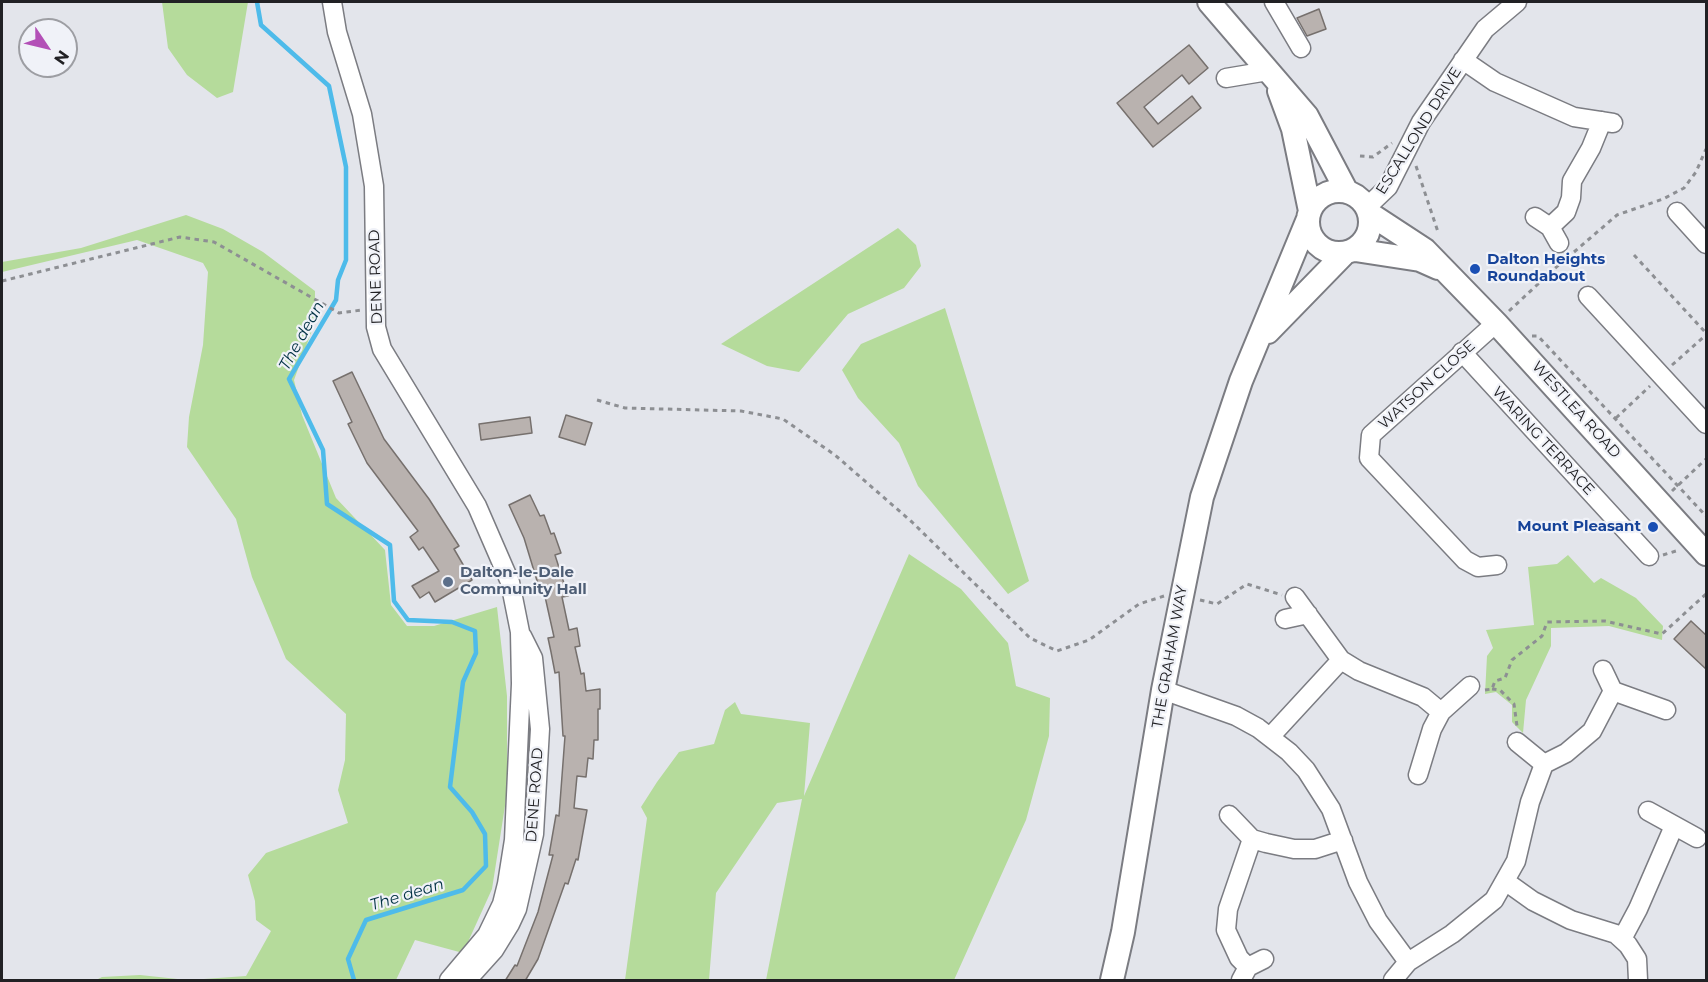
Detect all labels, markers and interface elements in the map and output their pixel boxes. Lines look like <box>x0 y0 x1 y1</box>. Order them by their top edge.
north arrow <box>18 18 78 78</box>
text: N <box>50 47 73 68</box>
street label: ESCALLOND DRIVE <box>1372 64 1466 198</box>
street label: DENE ROAD <box>365 229 387 325</box>
place label: Dalton Heights Roundabout <box>1487 251 1605 286</box>
marker: Dalton Heights Roundabout <box>1468 262 1482 276</box>
water label: The dean <box>275 298 329 374</box>
street label: WATSON CLOSE <box>1375 337 1479 433</box>
street label: WESTLEA ROAD <box>1528 358 1624 462</box>
street label: WARING TERRACE <box>1488 383 1598 499</box>
place label: Mount Pleasant <box>1517 518 1641 536</box>
marker: Mount Pleasant <box>1646 520 1660 534</box>
place label: Dalton-le-Dale Community Hall <box>460 564 587 599</box>
marker: Dalton-le-Dale Community Hall <box>441 575 455 589</box>
street label: THE GRAHAM WAY <box>1149 584 1191 730</box>
street label: DENE ROAD <box>523 747 547 843</box>
water label: The dean <box>368 875 446 915</box>

